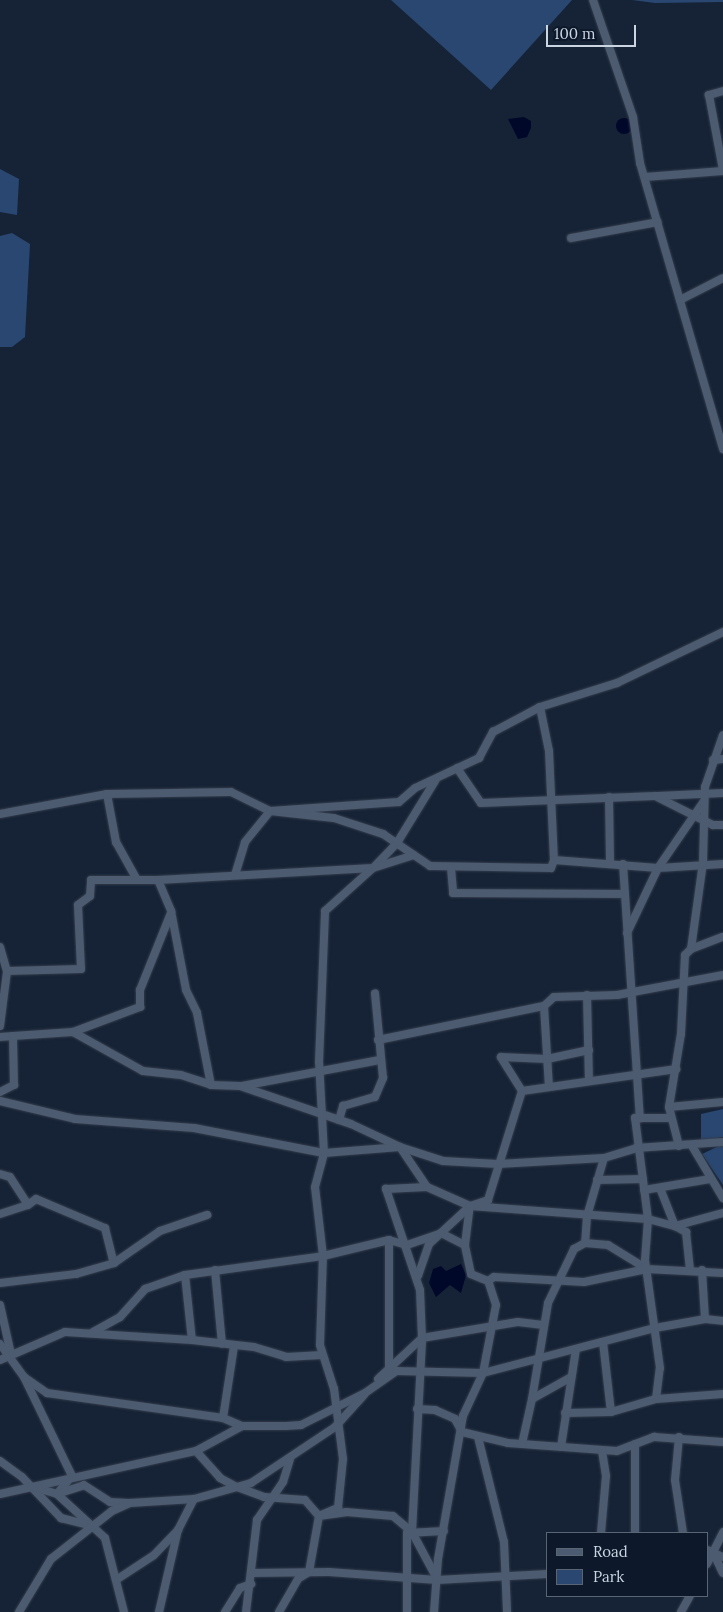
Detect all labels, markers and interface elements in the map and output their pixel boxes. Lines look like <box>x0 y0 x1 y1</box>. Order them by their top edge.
scale bar <box>548 15 638 47</box>
text: 100 m <box>554 24 595 43</box>
legend <box>546 1532 708 1597</box>
text: Road <box>593 1542 628 1561</box>
text: Park <box>593 1567 624 1586</box>

